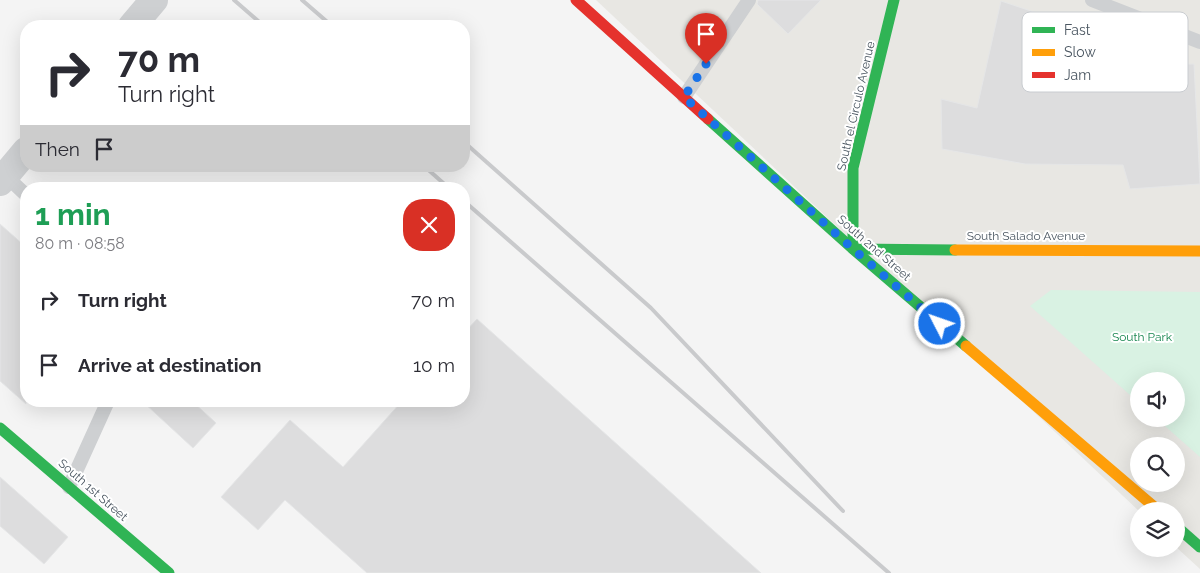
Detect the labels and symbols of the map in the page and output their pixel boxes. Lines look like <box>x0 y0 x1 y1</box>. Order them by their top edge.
legend <box>1022 12 1188 92</box>
pin <box>685 13 727 64</box>
text: Fast <box>1064 22 1091 38</box>
street label: South el Circulo Avenue <box>834 40 878 172</box>
text: Slow <box>1064 44 1096 60</box>
text: Jam <box>1064 67 1091 83</box>
street label: South 2nd Street <box>834 212 914 284</box>
street label: South Salado Avenue <box>967 229 1085 243</box>
position arrow <box>913 297 965 349</box>
park label: South Park <box>1112 330 1173 344</box>
street label: South 1st Street <box>56 456 130 524</box>

